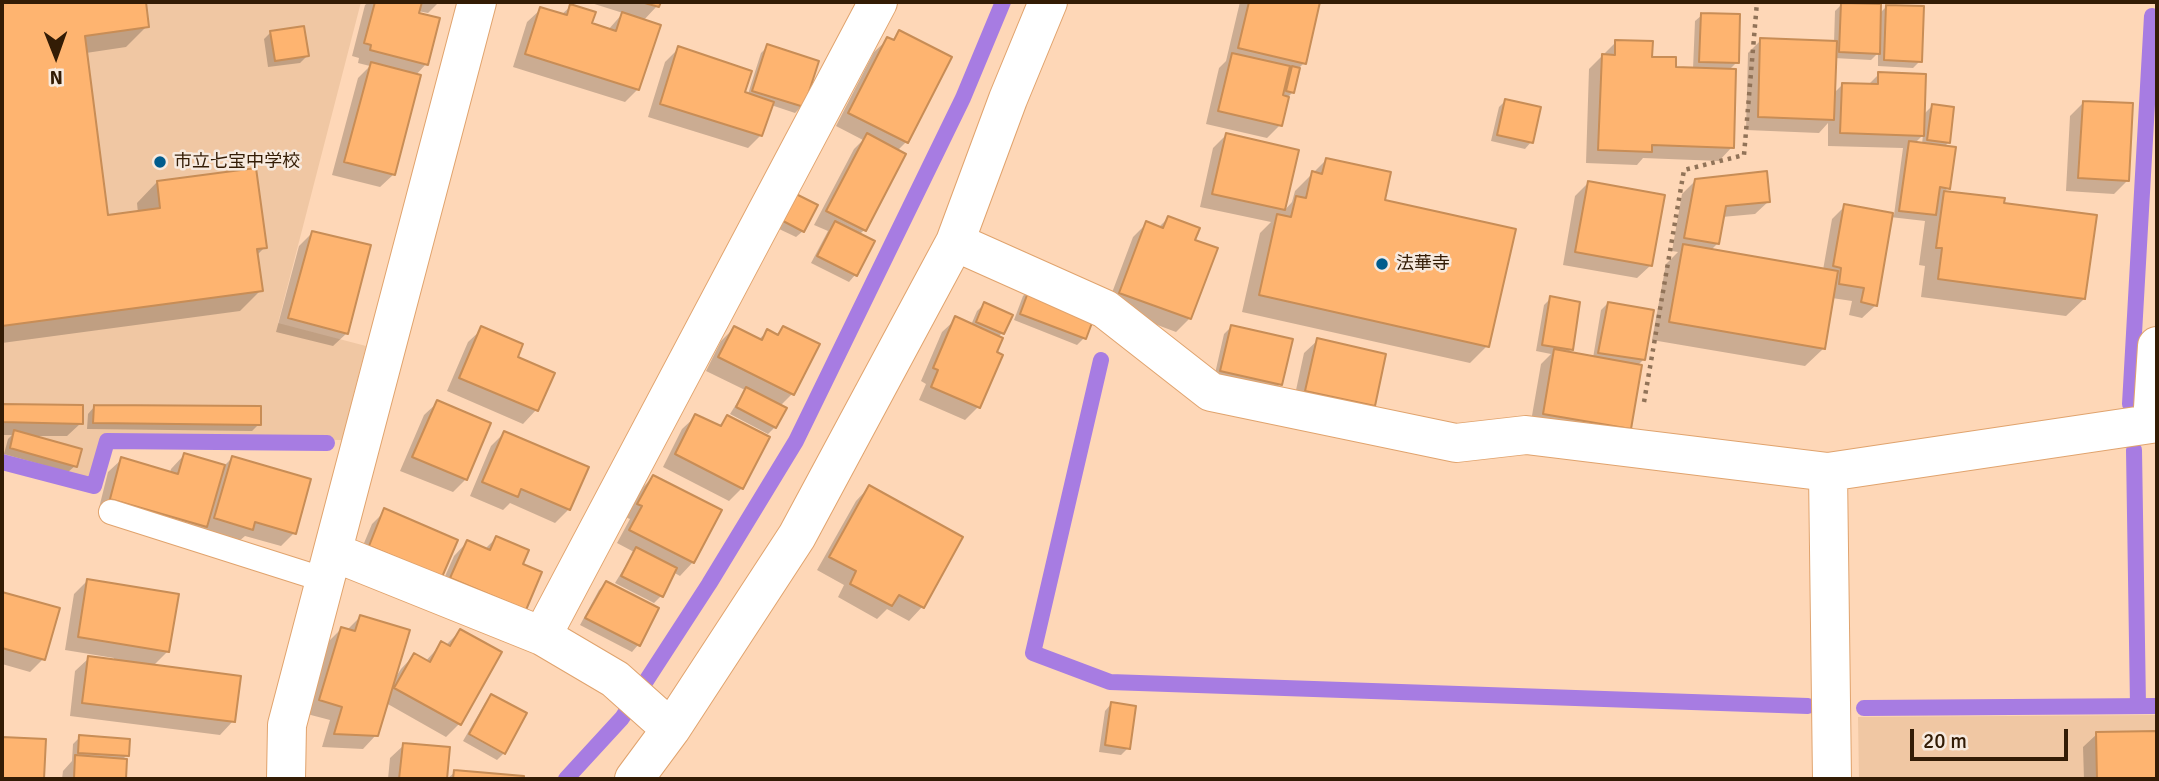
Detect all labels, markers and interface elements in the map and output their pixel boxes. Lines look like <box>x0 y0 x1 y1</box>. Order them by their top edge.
north arrow <box>21 21 91 91</box>
text: N <box>50 65 63 89</box>
place label: 市立七宝中学校 <box>174 151 300 173</box>
marker: 市立七宝中学校 <box>152 154 168 170</box>
place label: 法華寺 <box>1396 253 1450 275</box>
marker: 法華寺 <box>1374 256 1390 272</box>
scale bar <box>1914 714 2072 758</box>
text: 20 m <box>1923 728 1967 754</box>

